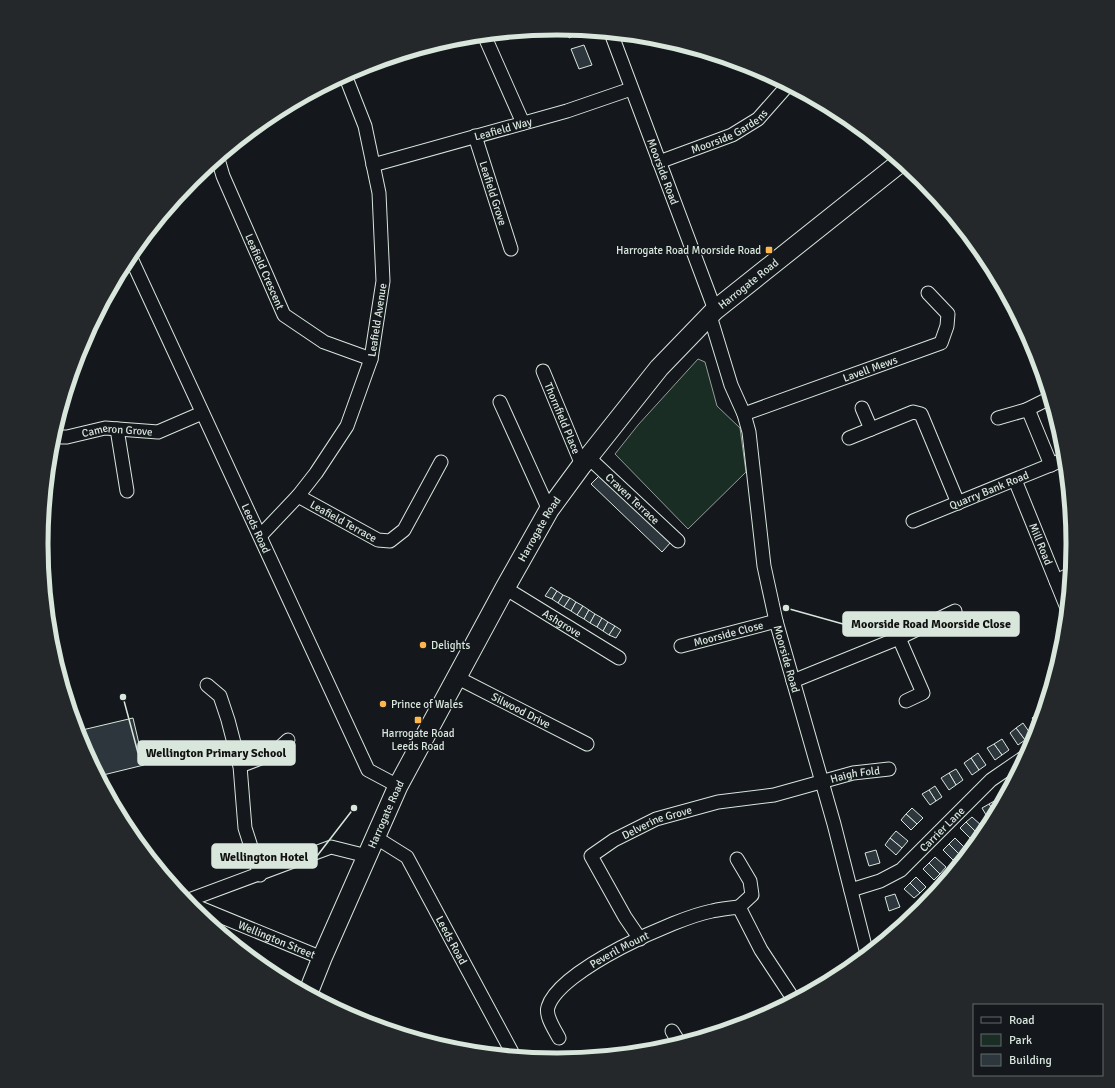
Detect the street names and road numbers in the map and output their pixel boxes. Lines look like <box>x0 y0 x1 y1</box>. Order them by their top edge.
street label: Moorside Gardens <box>689 106 770 156</box>
street label: Leafield Way <box>473 114 534 143</box>
street label: Moorside Road <box>645 137 681 207</box>
street label: Leafield Grove <box>477 159 510 227</box>
street label: Leafield Crescent <box>243 232 287 311</box>
street label: Harrogate Road <box>715 256 781 311</box>
street label: Leafield Avenue <box>365 282 389 358</box>
street label: Lavell Mews <box>841 353 899 384</box>
street label: Thornfield Place <box>542 380 583 456</box>
street label: Cameron Grove <box>80 421 153 440</box>
street label: Quarry Bank Road <box>947 468 1031 512</box>
street label: Craven Terrace <box>603 470 662 527</box>
street label: Harrogate Road <box>515 494 563 564</box>
street label: Leafield Terrace <box>308 497 379 545</box>
street label: Leeds Road <box>239 501 273 555</box>
street label: Mill Road <box>1027 521 1055 567</box>
street label: Ashgrove <box>540 606 584 640</box>
street label: Moorside Close <box>692 618 765 649</box>
street label: Moorside Road <box>771 624 803 694</box>
street label: Silwood Drive <box>489 690 553 731</box>
street label: Haigh Fold <box>829 764 881 786</box>
street label: Harrogate Road <box>365 778 407 850</box>
street label: Delverine Grove <box>619 803 693 842</box>
street label: Carrier Lane <box>917 804 967 854</box>
street label: Leeds Road <box>433 914 470 967</box>
street label: Wellington Street <box>236 918 317 961</box>
street label: Peveril Mount <box>587 928 651 971</box>

